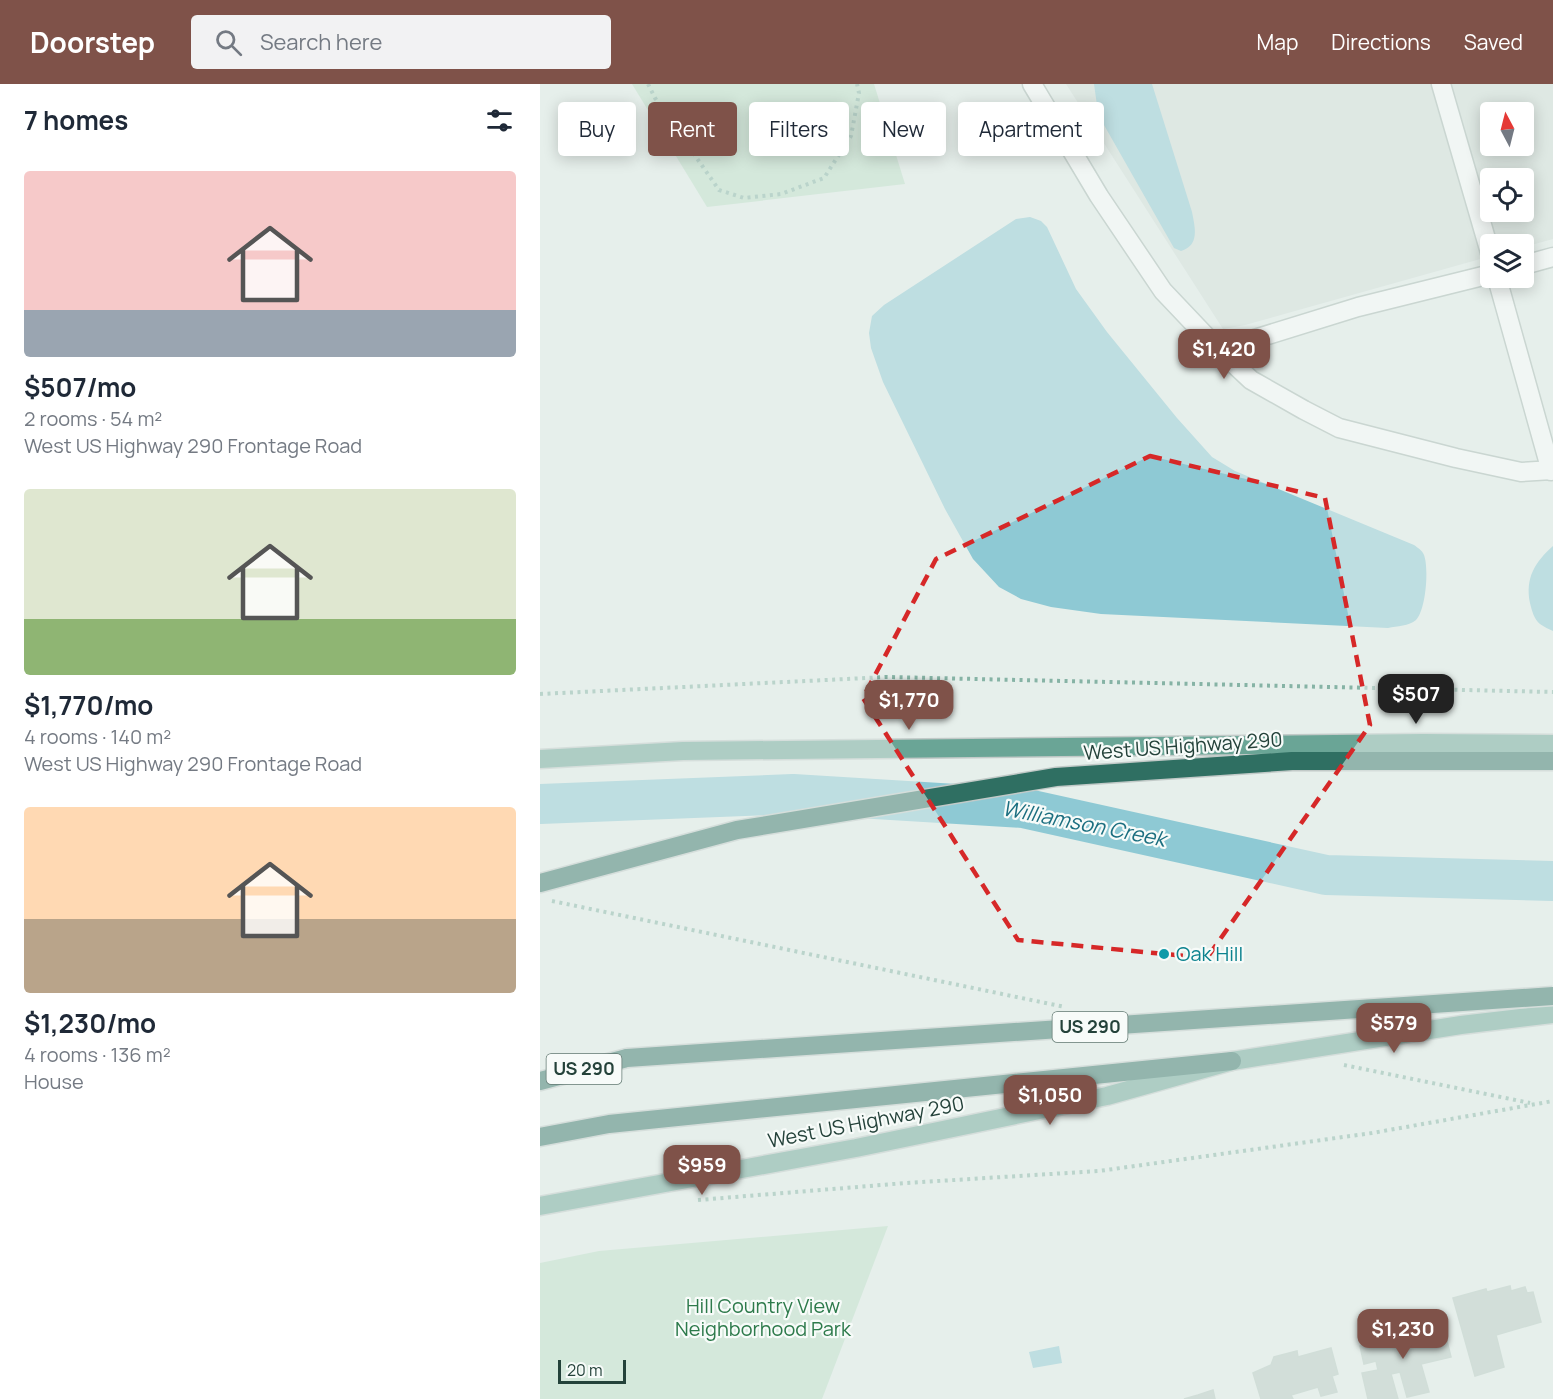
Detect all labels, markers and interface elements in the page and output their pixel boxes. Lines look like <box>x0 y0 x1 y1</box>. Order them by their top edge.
search box <box>191 15 611 69</box>
text: Doorstep <box>30 23 155 61</box>
icon: search <box>212 26 245 59</box>
text: Search here <box>260 27 382 57</box>
text: Map <box>1257 28 1298 56</box>
text: Directions <box>1331 28 1431 56</box>
text: Saved <box>1464 28 1523 56</box>
text: 7 homes <box>24 102 128 138</box>
chip: Buy <box>558 102 636 156</box>
chip: Rent <box>648 102 737 156</box>
chip: Filters <box>749 102 849 156</box>
chip: New <box>861 102 946 156</box>
chip: Apartment <box>958 102 1104 156</box>
north arrow <box>1480 102 1534 156</box>
map controls <box>1480 102 1534 288</box>
icon: filters <box>483 104 516 137</box>
button: locate <box>1480 168 1534 222</box>
icon: home <box>216 210 324 318</box>
button: layers <box>1480 234 1534 288</box>
pin: $1,420 <box>1175 329 1273 380</box>
text: $1,420 <box>1192 335 1256 362</box>
text: $507/mo <box>24 369 136 405</box>
text: 2 rooms · 54 m² <box>24 405 162 432</box>
text: West US Highway 290 Frontage Road <box>24 432 362 459</box>
icon: home <box>216 528 324 636</box>
pin: $507 <box>1380 674 1452 725</box>
pin: $1,770 <box>860 680 958 731</box>
text: $507 <box>1392 680 1440 707</box>
text: $1,770 <box>878 686 940 713</box>
text: $1,770/mo <box>24 687 153 723</box>
text: 4 rooms · 140 m² <box>24 723 171 750</box>
street label: West US Highway 290 <box>1083 725 1283 766</box>
text: West US Highway 290 Frontage Road <box>24 750 362 777</box>
water label: Williamson Creek <box>1000 793 1171 853</box>
icon: home <box>216 846 324 954</box>
place label: Oak Hill <box>1176 940 1243 967</box>
marker: Oak Hill <box>1157 947 1171 961</box>
pin: $579 <box>1358 1003 1430 1054</box>
text: $1,230/mo <box>24 1005 156 1041</box>
text: $579 <box>1370 1009 1418 1036</box>
road number: US 290 <box>1052 1012 1128 1042</box>
text: 4 rooms · 136 m² <box>24 1041 171 1068</box>
road number: US 290 <box>546 1054 622 1084</box>
text: House <box>24 1068 84 1095</box>
pin: $1,050 <box>1001 1075 1099 1126</box>
text: $1,050 <box>1018 1081 1082 1108</box>
street label: West US Highway 290 <box>765 1089 966 1154</box>
pin: $959 <box>666 1145 738 1196</box>
text: $959 <box>677 1151 727 1178</box>
park label: Hill Country View Neighborhood Park <box>675 1292 852 1342</box>
pin: $1,230 <box>1354 1309 1452 1360</box>
text: $1,230 <box>1371 1315 1435 1342</box>
scale bar <box>558 1357 626 1384</box>
text: 20 m <box>567 1359 603 1381</box>

